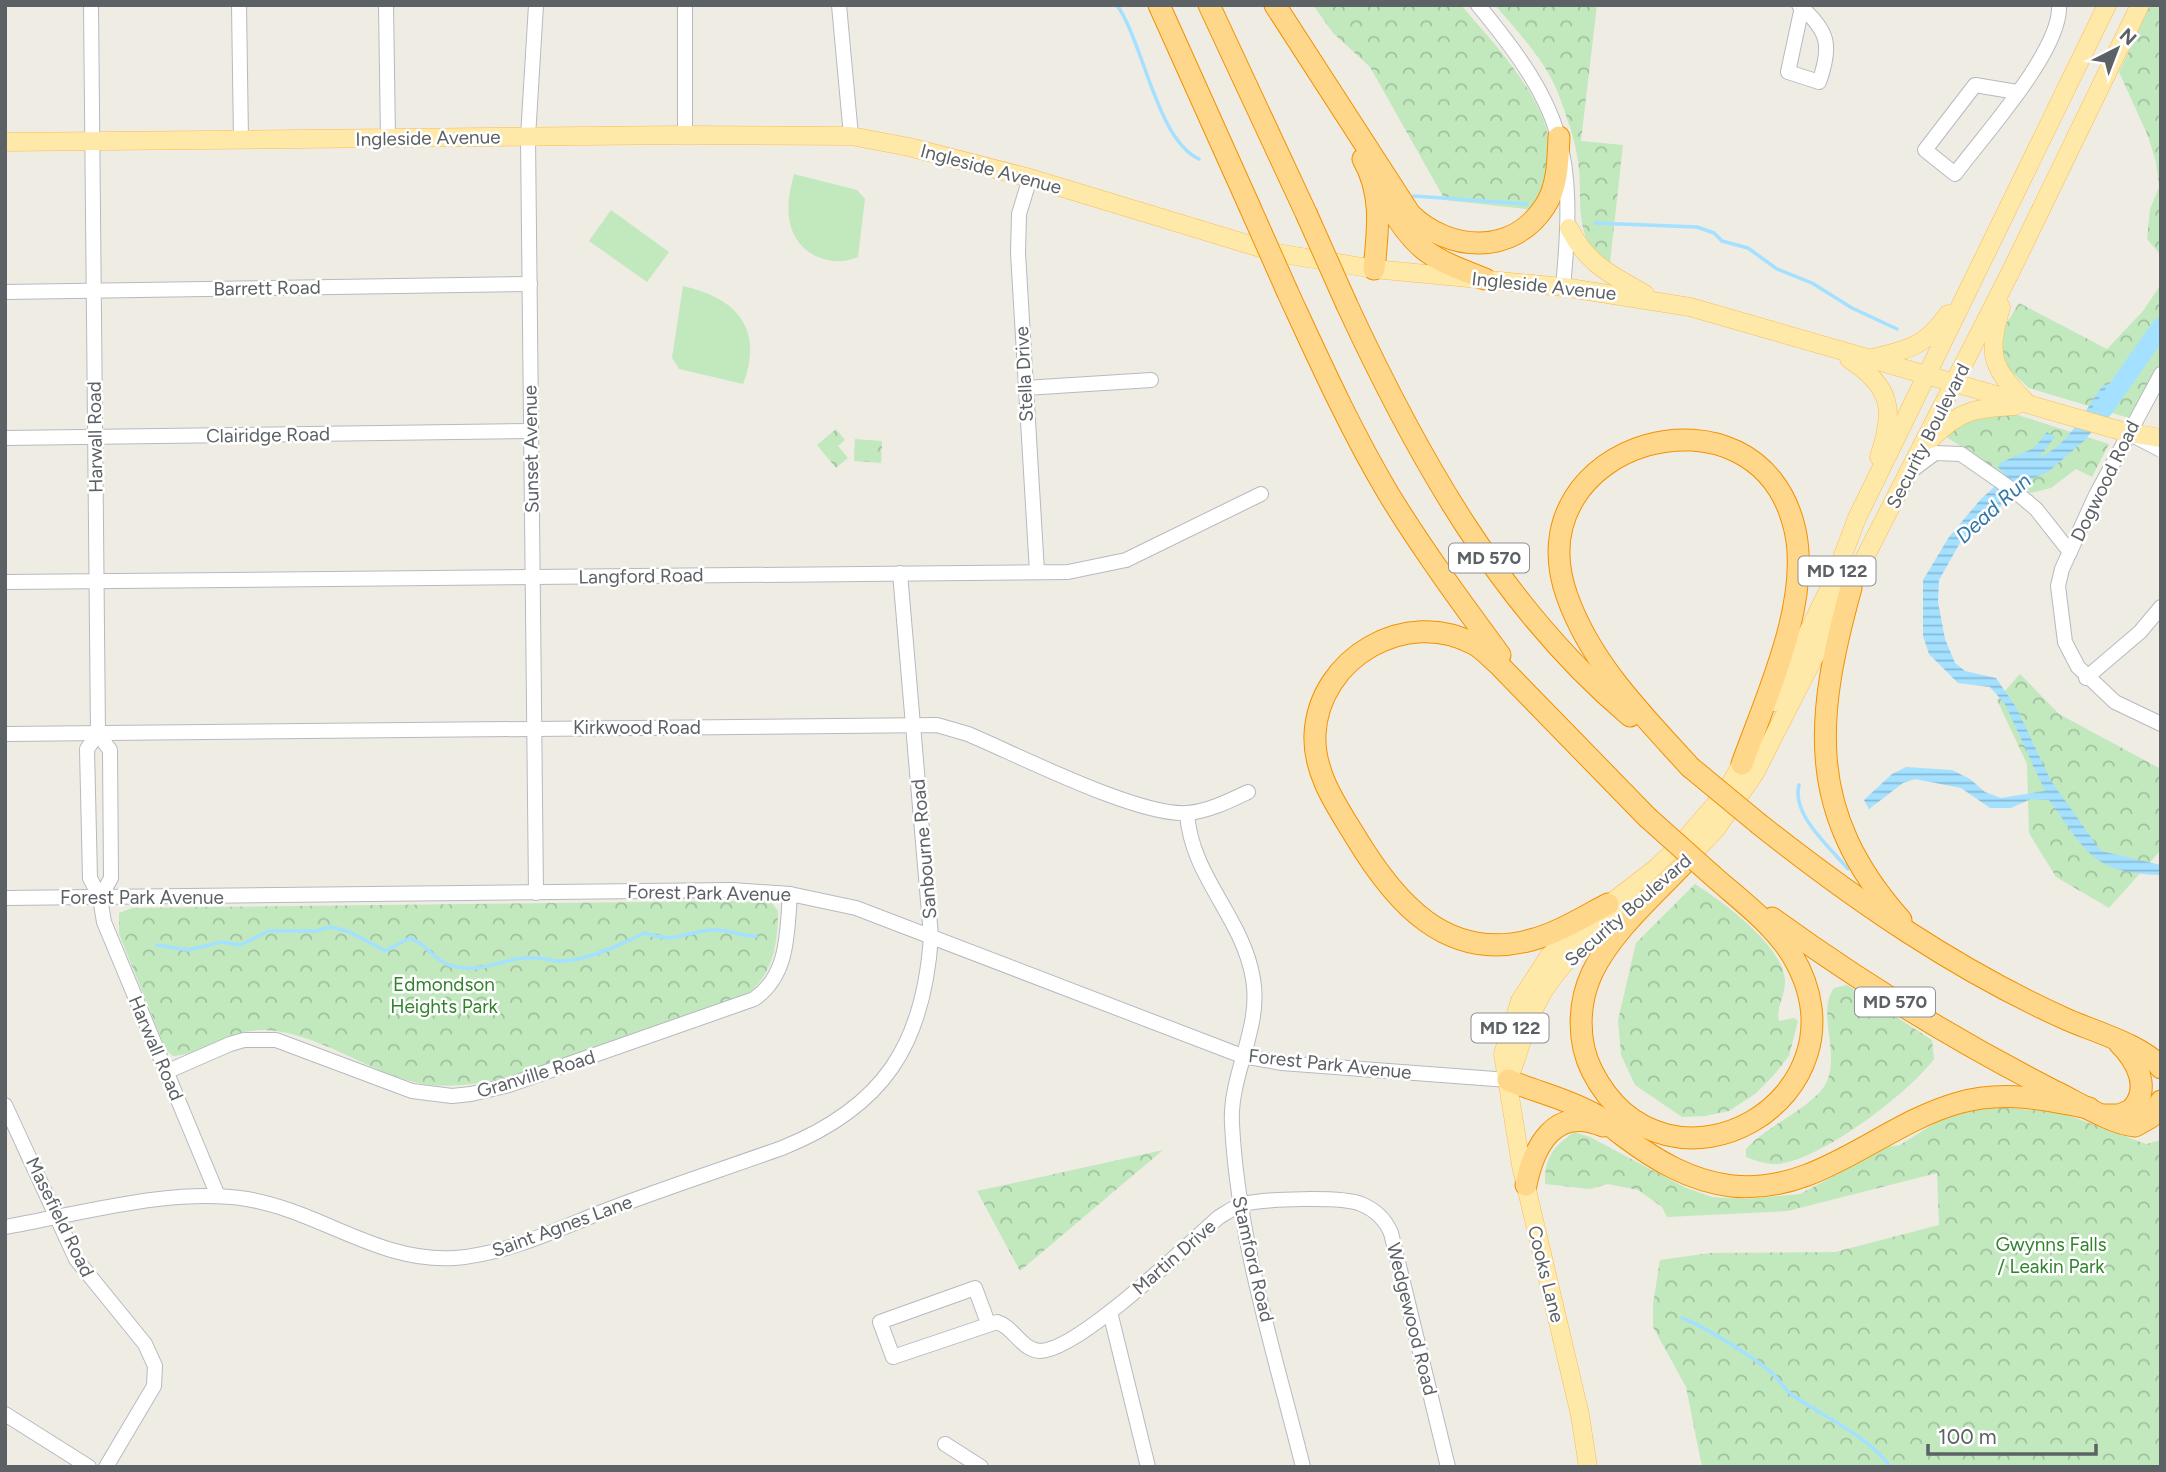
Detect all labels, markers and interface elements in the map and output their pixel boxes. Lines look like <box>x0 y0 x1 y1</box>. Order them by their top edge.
north arrow <box>2082 14 2152 84</box>
text: N <box>2115 23 2141 50</box>
street label: Ingleside Avenue <box>355 125 501 151</box>
street label: Ingleside Avenue <box>918 139 1064 199</box>
street label: Ingleside Avenue <box>1471 267 1617 305</box>
street label: Barrett Road <box>213 276 321 300</box>
street label: Stella Drive <box>1010 326 1038 422</box>
street label: Security Boulevard <box>1881 359 1975 513</box>
street label: Harwall Road <box>83 381 107 493</box>
street label: Sunset Avenue <box>518 385 544 513</box>
street label: Dogwood Road <box>2066 417 2144 545</box>
street label: Clairidge Road <box>206 422 330 448</box>
water label: Dead Run <box>1950 468 2036 548</box>
road number: MD 570 <box>1449 544 1529 572</box>
road number: MD 122 <box>1798 556 1876 586</box>
street label: Langford Road <box>578 563 704 589</box>
street label: Kirkwood Road <box>573 716 701 739</box>
street label: Sanbourne Road <box>906 778 942 920</box>
street label: Security Boulevard <box>1560 849 1696 971</box>
street label: Forest Park Avenue <box>627 880 791 906</box>
street label: Forest Park Avenue <box>60 886 224 909</box>
park label: Edmondson Heights Park <box>390 973 499 1018</box>
road number: MD 570 <box>1855 987 1935 1016</box>
street label: Harwall Road <box>124 992 188 1104</box>
road number: MD 122 <box>1472 1014 1548 1042</box>
street label: Forest Park Avenue <box>1247 1044 1413 1084</box>
street label: Granville Road <box>474 1045 598 1103</box>
street label: Masefield Road <box>21 1153 99 1281</box>
street label: Saint Agnes Lane <box>489 1190 635 1262</box>
street label: Stamford Road <box>1227 1194 1279 1324</box>
street label: Martin Drive <box>1128 1215 1220 1299</box>
street label: Cooks Lane <box>1523 1223 1569 1325</box>
park label: Gwynns Falls / Leakin Park <box>1995 1233 2107 1278</box>
street label: Wedgewood Road <box>1382 1240 1442 1398</box>
scale bar <box>1928 1412 2096 1456</box>
text: 100 m <box>1938 1424 1997 1449</box>

